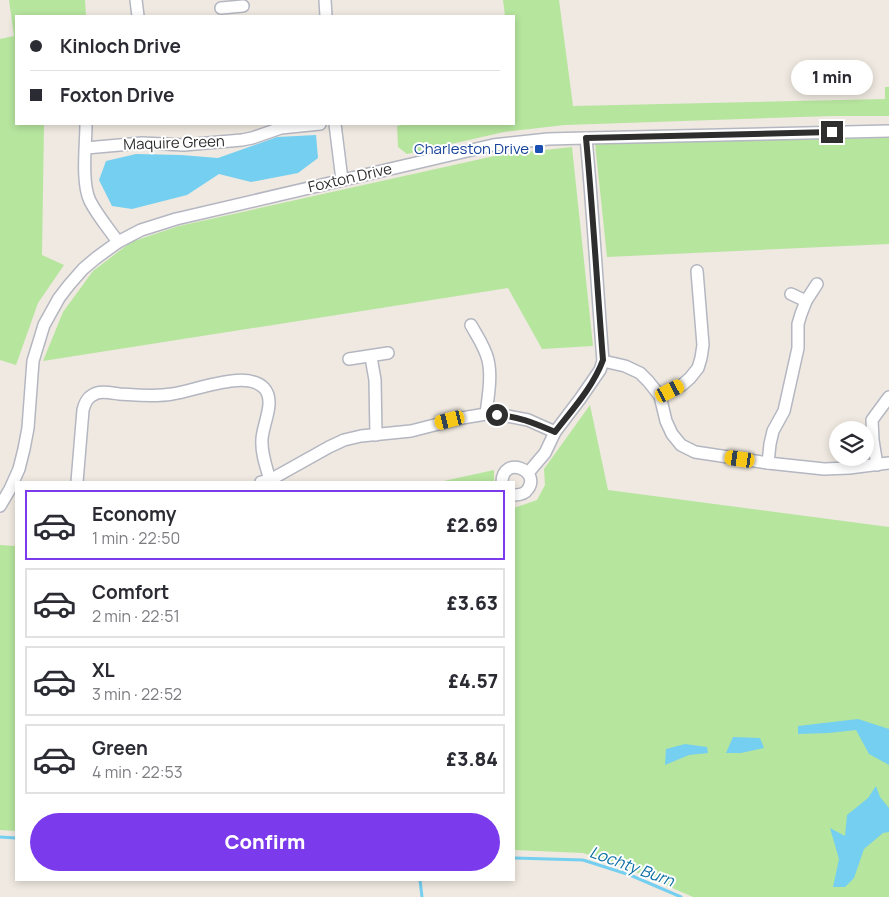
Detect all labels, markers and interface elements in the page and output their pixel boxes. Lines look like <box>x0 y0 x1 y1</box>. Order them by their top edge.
text: Kinloch Drive <box>60 33 181 59</box>
callout: 1 min <box>791 59 873 94</box>
text: 1 min <box>812 66 852 88</box>
text: Foxton Drive <box>60 82 175 108</box>
route end <box>821 121 843 143</box>
street label: Maquire Green <box>123 130 225 155</box>
place label: Charleston Drive <box>414 138 529 159</box>
marker: Charleston Drive <box>533 143 545 155</box>
street label: Foxton Drive <box>306 158 394 197</box>
car <box>653 378 686 404</box>
route start <box>486 404 508 426</box>
car <box>433 409 466 431</box>
map controls <box>829 421 874 466</box>
button: layers <box>829 421 874 466</box>
car <box>724 449 755 469</box>
text: Economy <box>92 501 176 527</box>
icon: car <box>32 503 77 548</box>
text: £2.69 <box>447 512 498 538</box>
text: 1 min · 22:50 <box>92 527 180 549</box>
text: Comfort <box>92 579 169 605</box>
icon: car <box>32 581 77 626</box>
text: £3.63 <box>447 590 498 616</box>
text: 2 min · 22:51 <box>92 605 180 627</box>
text: XL <box>92 657 115 683</box>
icon: car <box>32 659 77 704</box>
text: £4.57 <box>448 668 498 694</box>
text: 3 min · 22:52 <box>92 683 182 705</box>
text: Green <box>92 735 148 761</box>
icon: car <box>32 737 77 782</box>
text: £3.84 <box>446 746 498 772</box>
text: 4 min · 22:53 <box>92 761 183 783</box>
button: Confirm <box>30 813 500 871</box>
water label: Lochty Burn <box>587 841 678 892</box>

